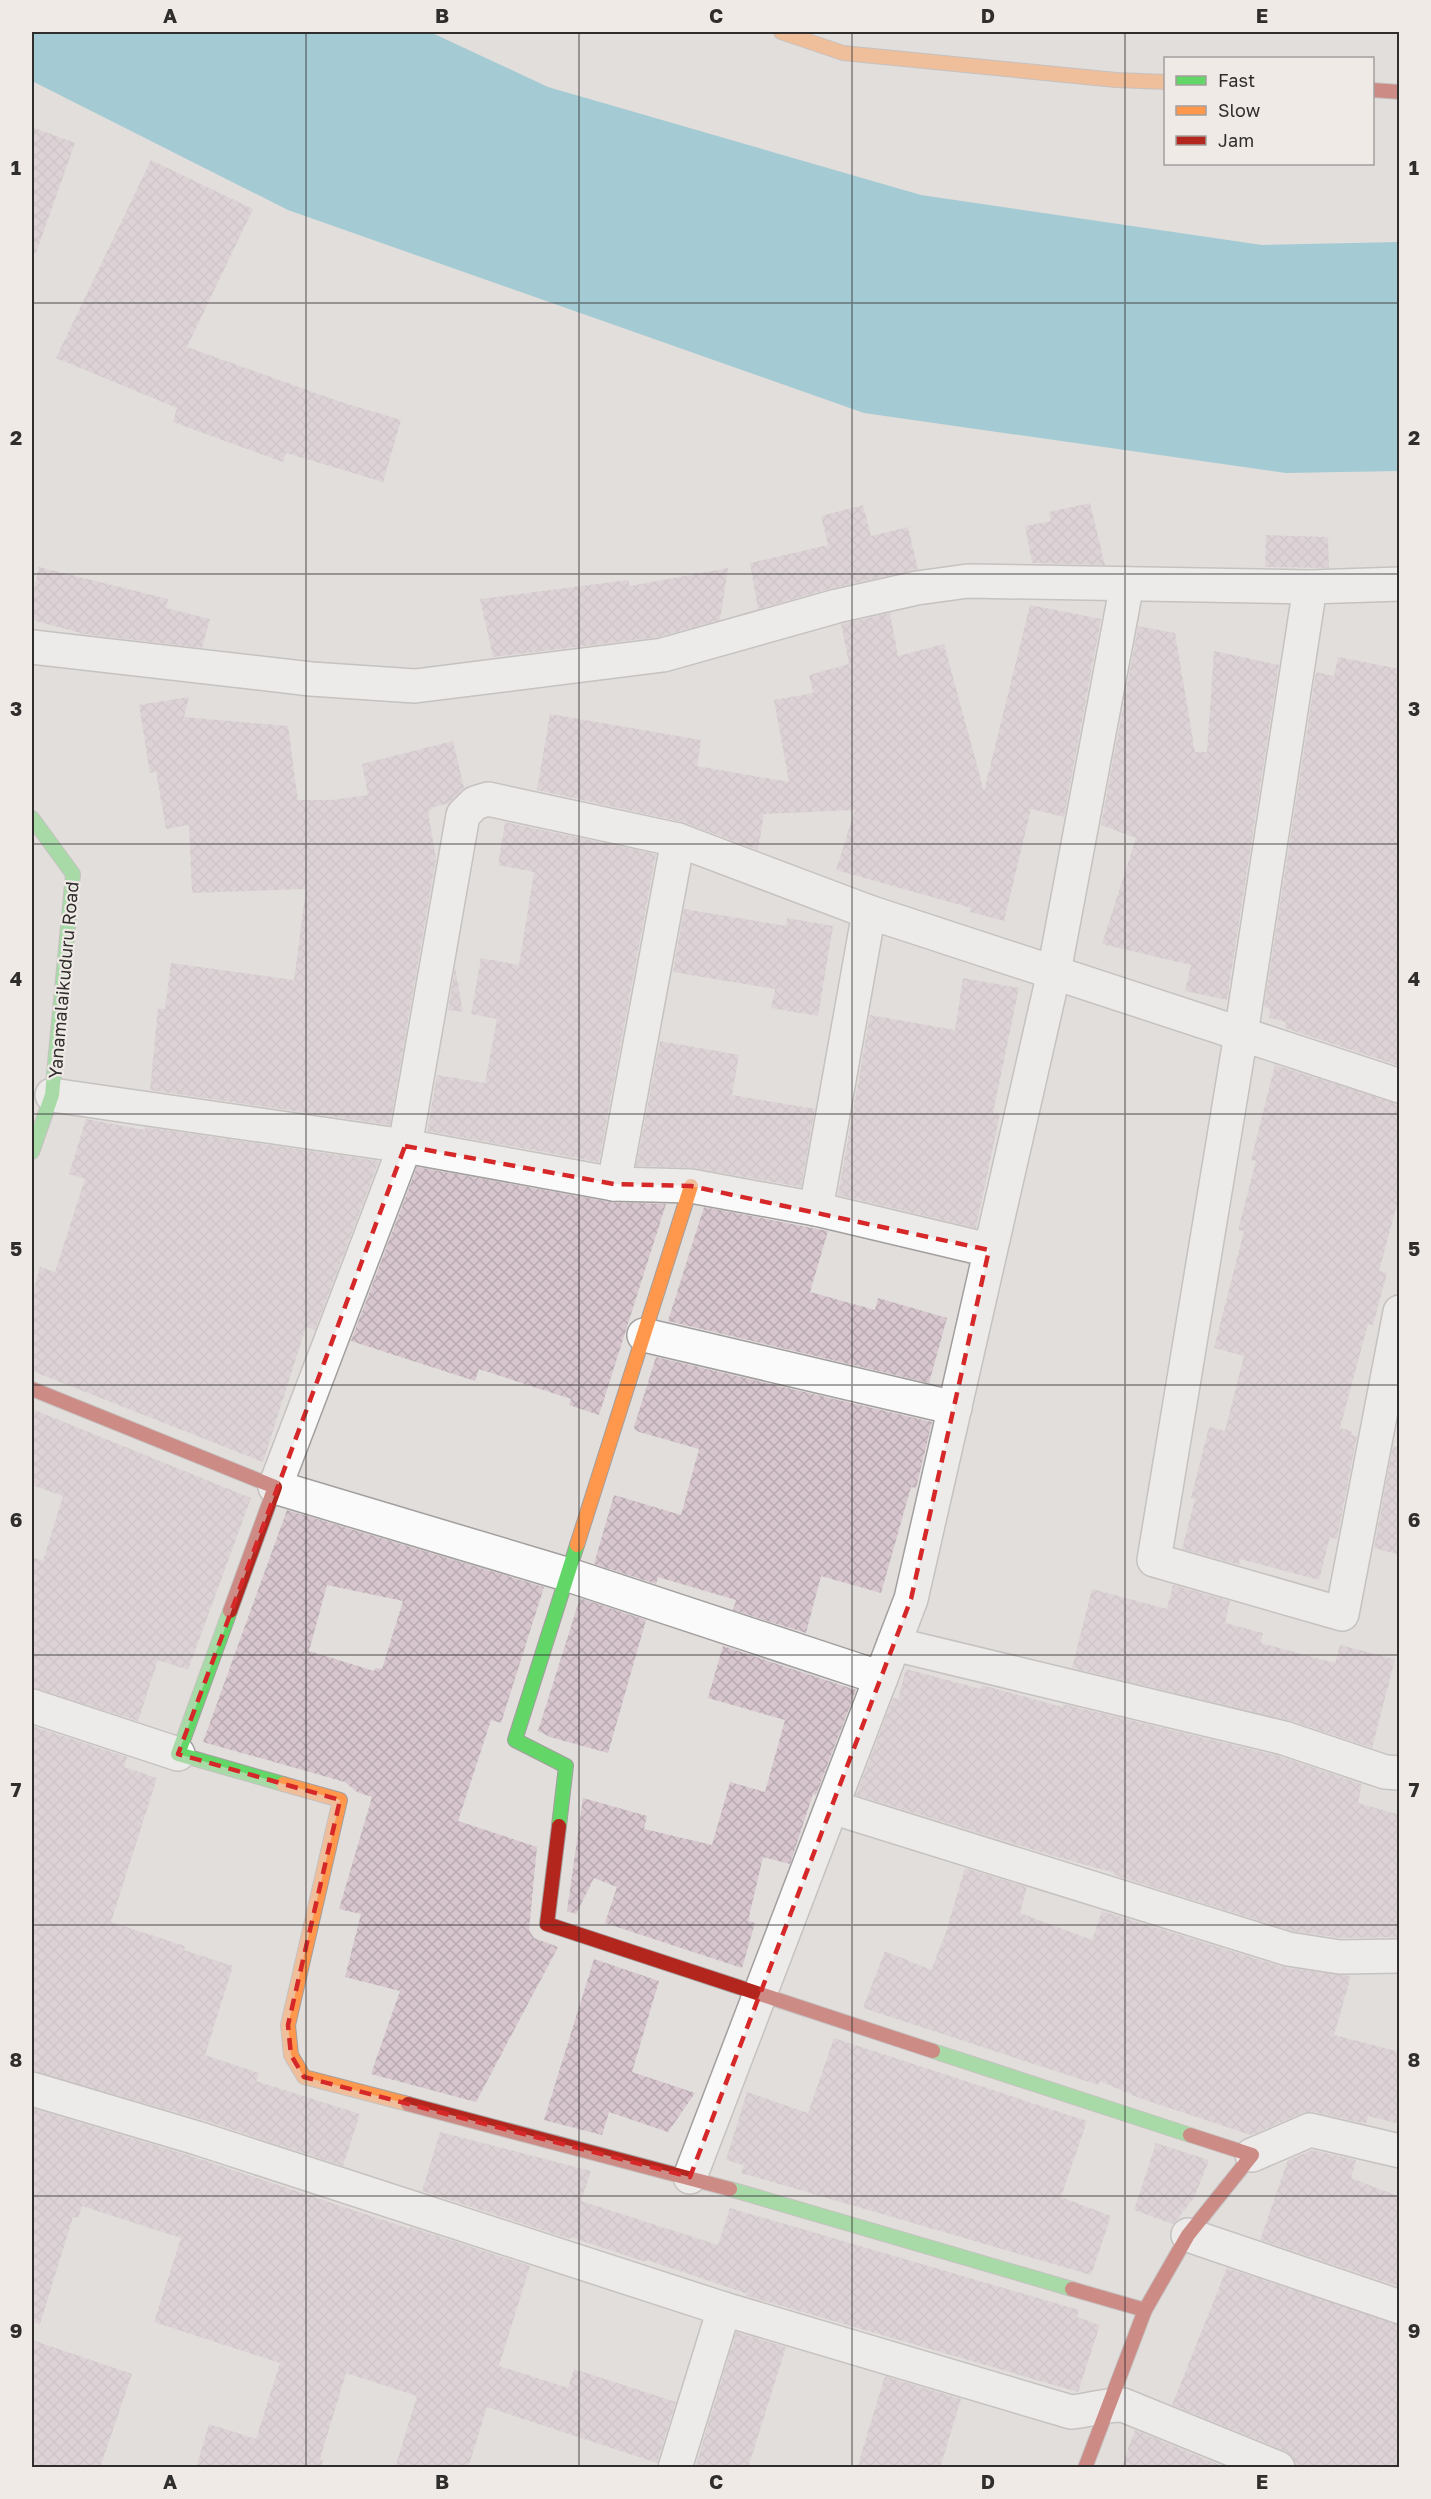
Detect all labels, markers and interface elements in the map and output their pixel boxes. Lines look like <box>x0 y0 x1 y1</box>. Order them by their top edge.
text: A <box>163 3 177 27</box>
text: B <box>435 3 449 27</box>
text: C <box>709 3 723 27</box>
text: D <box>981 3 995 27</box>
text: E <box>1256 3 1268 27</box>
legend <box>1164 57 1374 165</box>
text: Fast <box>1218 69 1255 91</box>
text: Slow <box>1218 99 1261 121</box>
text: Jam <box>1218 129 1254 151</box>
text: 1 <box>11 155 21 179</box>
text: 1 <box>1409 155 1419 179</box>
text: 2 <box>10 425 22 449</box>
text: 2 <box>1408 425 1420 449</box>
text: 3 <box>10 696 22 720</box>
text: 3 <box>1408 696 1420 720</box>
street label: Yanamalaikuduru Road <box>43 880 83 1080</box>
text: 4 <box>10 966 22 990</box>
text: 4 <box>1408 966 1420 990</box>
text: 5 <box>10 1236 22 1260</box>
text: 5 <box>1408 1236 1420 1260</box>
text: 6 <box>10 1507 22 1531</box>
text: 6 <box>1408 1507 1420 1531</box>
text: 7 <box>11 1777 22 1801</box>
text: 7 <box>1409 1777 1420 1801</box>
text: 8 <box>10 2047 22 2071</box>
text: 8 <box>1408 2047 1420 2071</box>
text: 9 <box>10 2318 22 2342</box>
text: 9 <box>1408 2318 1420 2342</box>
text: A <box>163 2469 177 2493</box>
text: B <box>435 2469 449 2493</box>
text: C <box>709 2469 723 2493</box>
text: D <box>981 2469 995 2493</box>
text: E <box>1256 2469 1268 2493</box>

